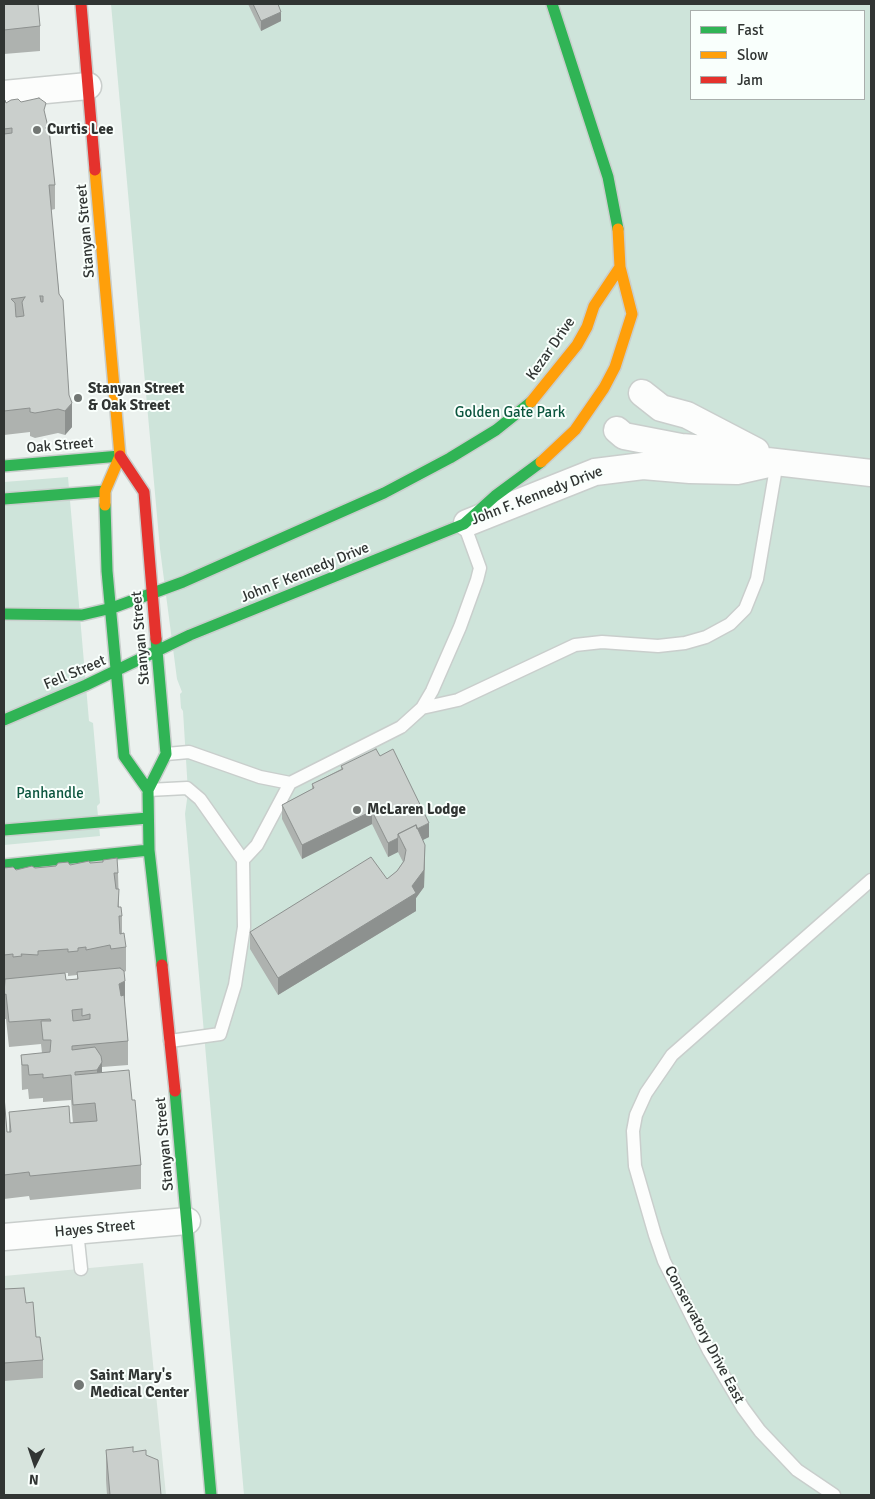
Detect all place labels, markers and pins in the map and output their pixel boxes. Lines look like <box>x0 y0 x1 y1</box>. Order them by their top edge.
place label: Curtis Lee <box>47 121 113 139</box>
marker: Curtis Lee <box>31 124 43 136</box>
place label: Stanyan Street & Oak Street <box>88 380 184 415</box>
marker: Stanyan Street & Oak Street <box>72 392 84 404</box>
place label: McLaren Lodge <box>367 801 466 819</box>
marker: McLaren Lodge <box>351 804 363 816</box>
place label: Saint Mary's Medical Center <box>90 1367 189 1402</box>
marker: Saint Mary's Medical Center <box>72 1378 86 1392</box>

